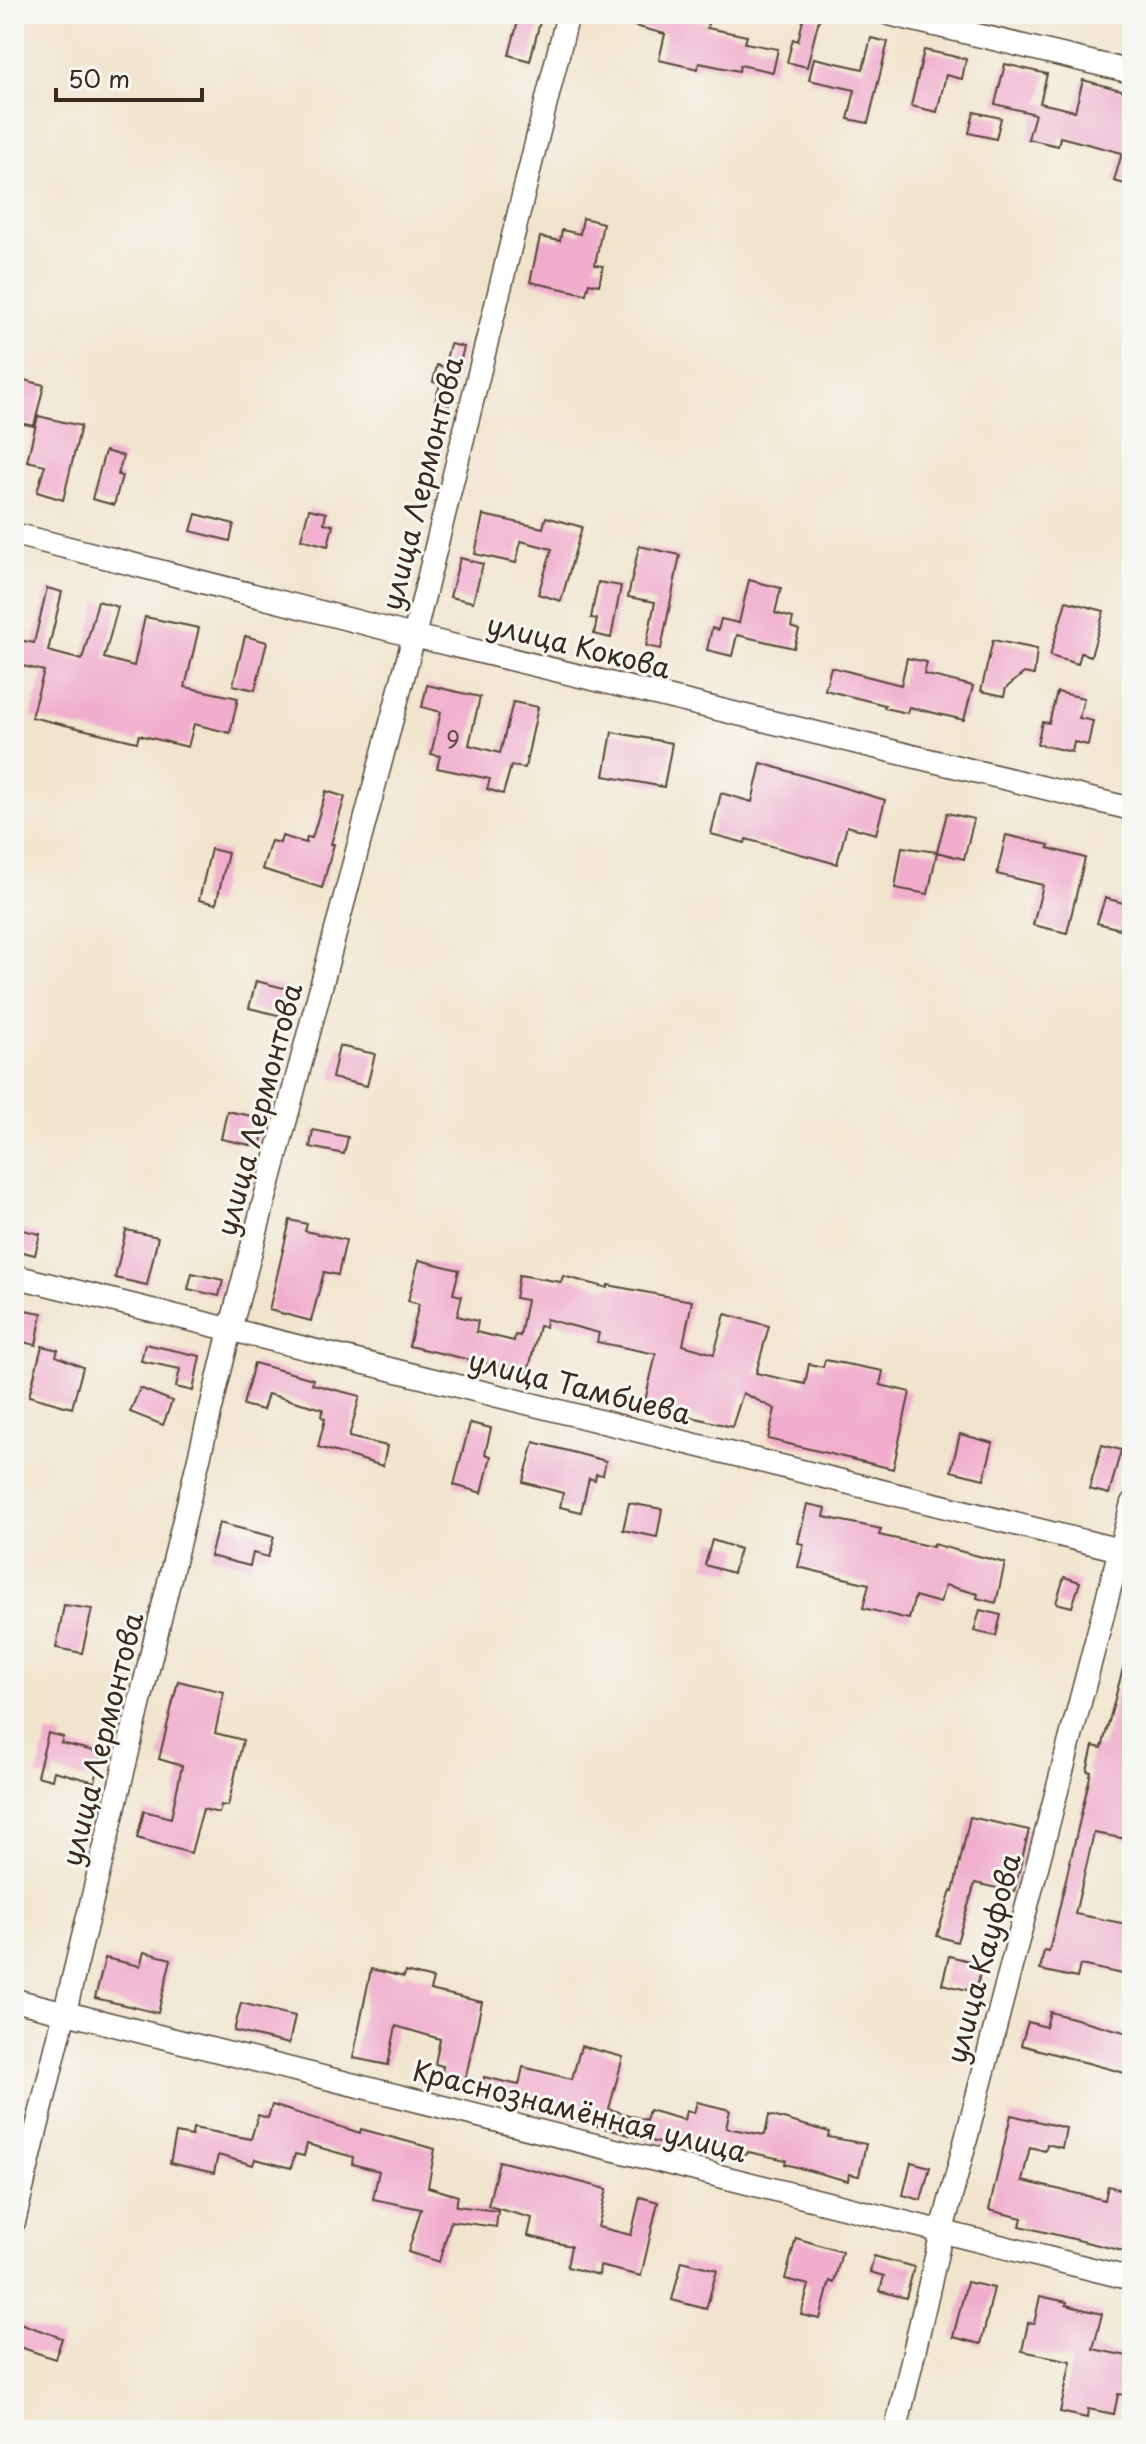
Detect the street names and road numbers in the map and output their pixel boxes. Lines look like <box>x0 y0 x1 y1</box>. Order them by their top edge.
street label: улица Лермонтова <box>369 351 473 614</box>
street label: улица Кокова <box>483 601 676 689</box>
street label: улица Лермонтова <box>204 977 313 1240</box>
street label: улица Тамбиева <box>464 1338 696 1435</box>
street label: улица Лермонтова <box>49 1607 153 1870</box>
street label: улица Кауфова <box>933 1848 1031 2068</box>
street label: Краснознамённая улица <box>409 2048 752 2172</box>

